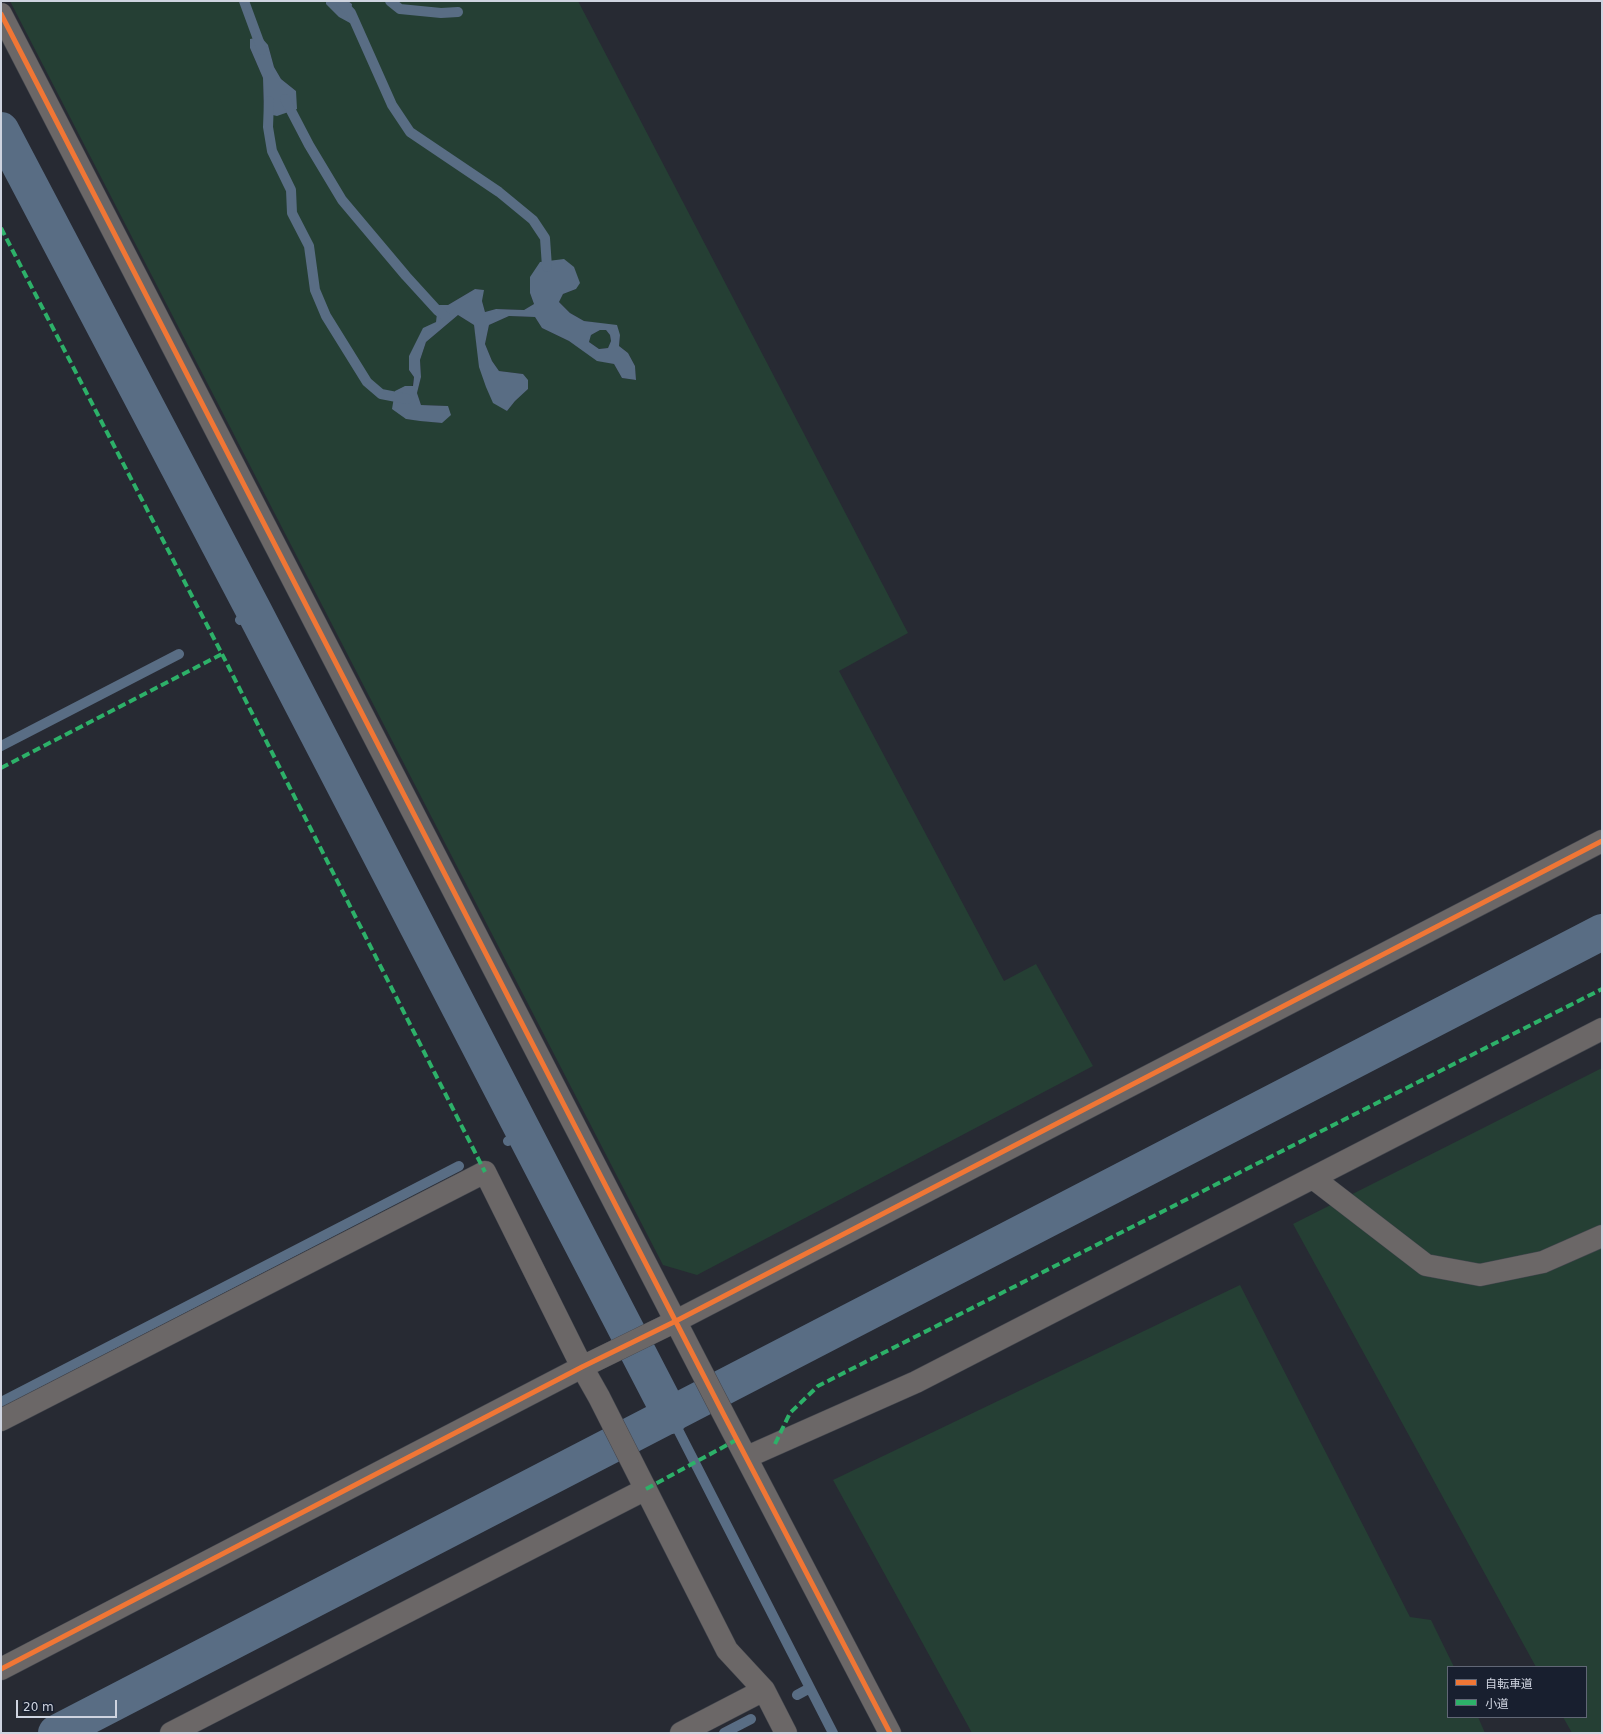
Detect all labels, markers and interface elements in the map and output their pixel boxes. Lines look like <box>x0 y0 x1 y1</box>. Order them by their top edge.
legend <box>1447 1666 1587 1718</box>
text: 自転車道 <box>1485 1677 1533 1691</box>
scale bar <box>18 1692 119 1718</box>
text: 小道 <box>1485 1697 1509 1711</box>
text: 20 m <box>23 1700 54 1714</box>

